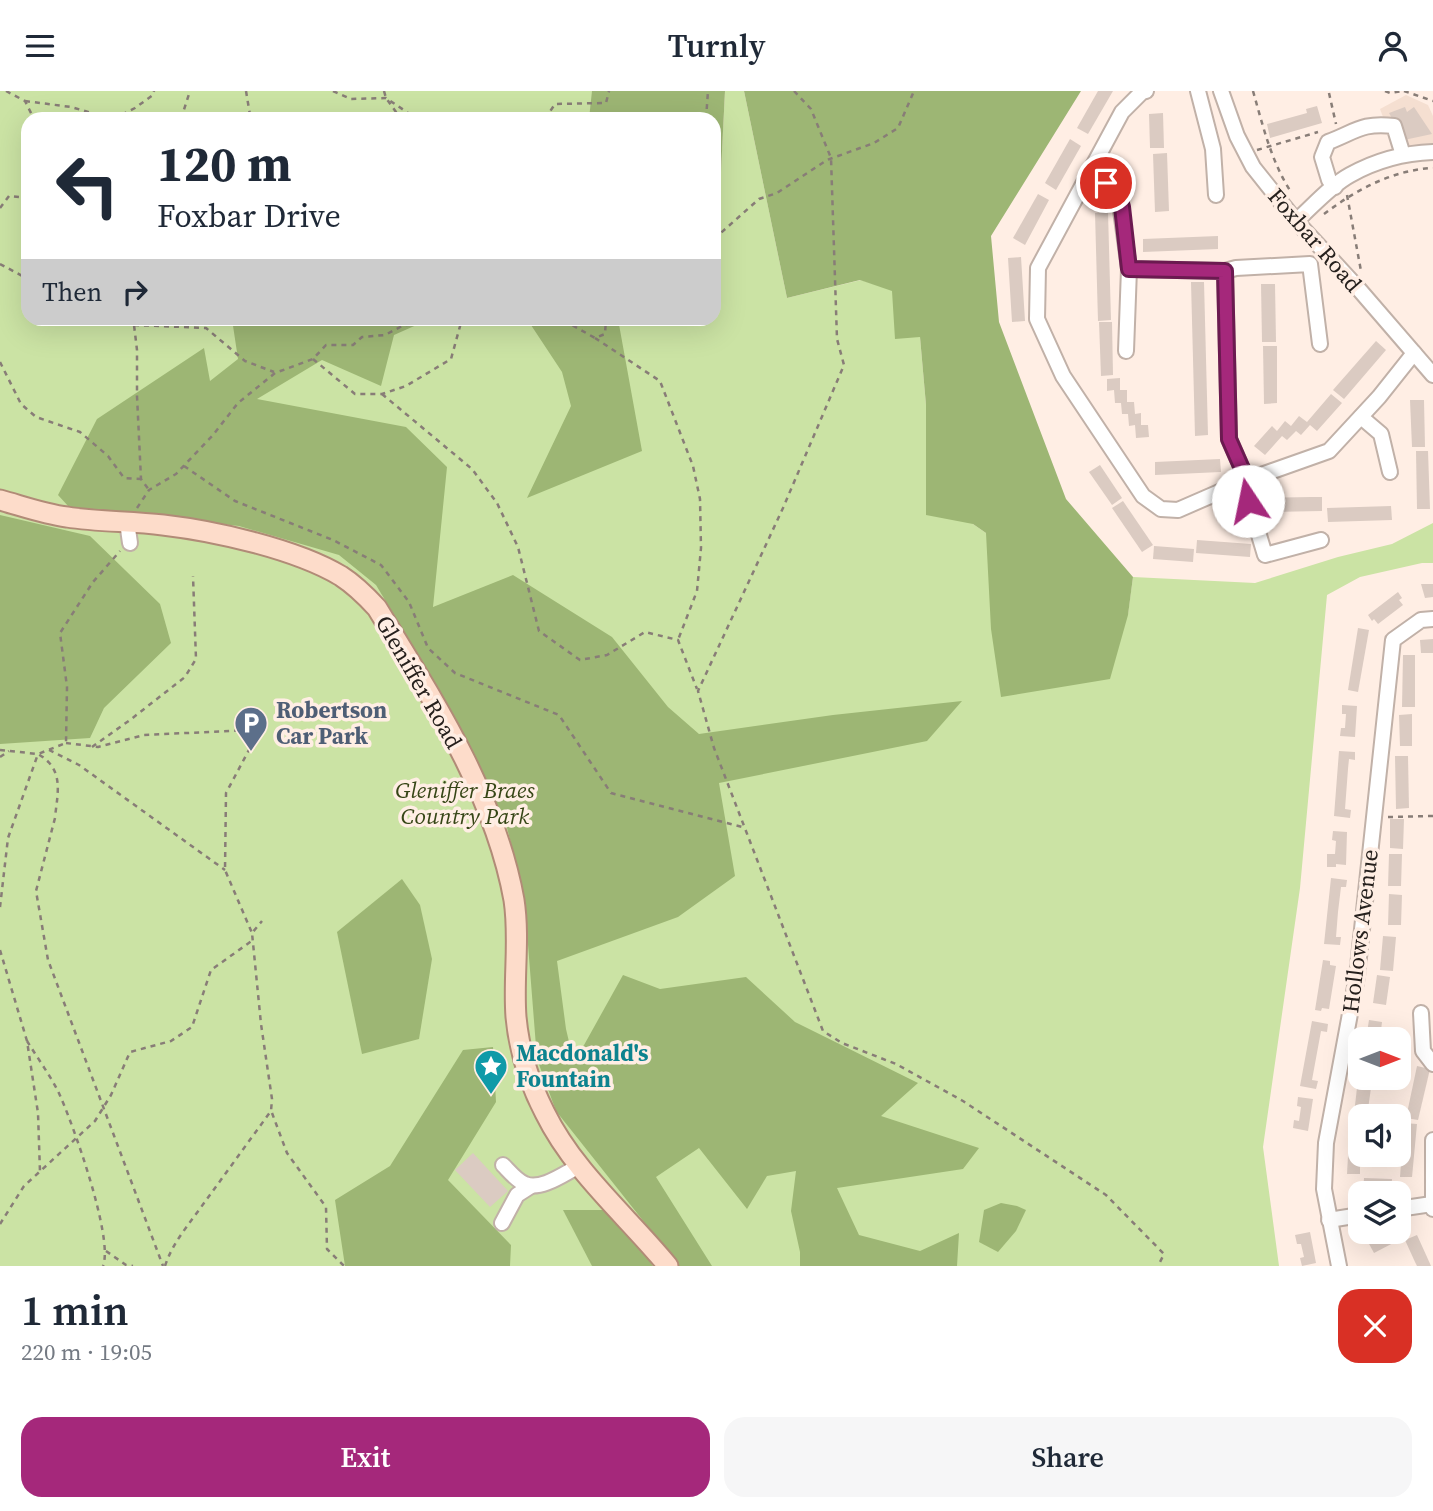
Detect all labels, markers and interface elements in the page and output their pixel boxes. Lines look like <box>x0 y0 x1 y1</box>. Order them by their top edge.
text: Turnly <box>668 24 765 68</box>
icon: menu <box>21 27 59 65</box>
icon: person <box>1374 27 1412 65</box>
text: 120 m <box>157 130 292 197</box>
icon: left <box>42 140 133 231</box>
pin <box>1076 153 1136 213</box>
icon: arrive <box>1087 164 1125 202</box>
street label: Foxbar Road <box>1261 181 1369 299</box>
text: Foxbar Drive <box>157 194 341 238</box>
icon: right <box>116 273 154 311</box>
text: Then <box>42 274 102 310</box>
position arrow <box>1211 464 1285 538</box>
street label: Gleniffer Road <box>368 610 470 754</box>
place label: Robertson Car Park <box>276 694 387 752</box>
parking icon: Robertson Car Park <box>232 704 270 753</box>
park label: Gleniffer Braes Country Park <box>395 774 535 832</box>
street label: Hollows Avenue <box>1334 847 1386 1015</box>
north arrow <box>1348 1027 1410 1090</box>
map controls <box>1348 1027 1411 1244</box>
place label: Macdonald's Fountain <box>516 1037 648 1095</box>
place icon: Macdonald's Fountain <box>472 1047 510 1096</box>
button: sound <box>1348 1104 1411 1167</box>
button: layers <box>1348 1181 1411 1244</box>
text: 1 min <box>21 1281 129 1339</box>
button: close <box>1338 1289 1412 1363</box>
text: 220 m · 19:05 <box>21 1336 152 1368</box>
button: Exit <box>21 1417 710 1497</box>
button: Share <box>724 1417 1412 1497</box>

